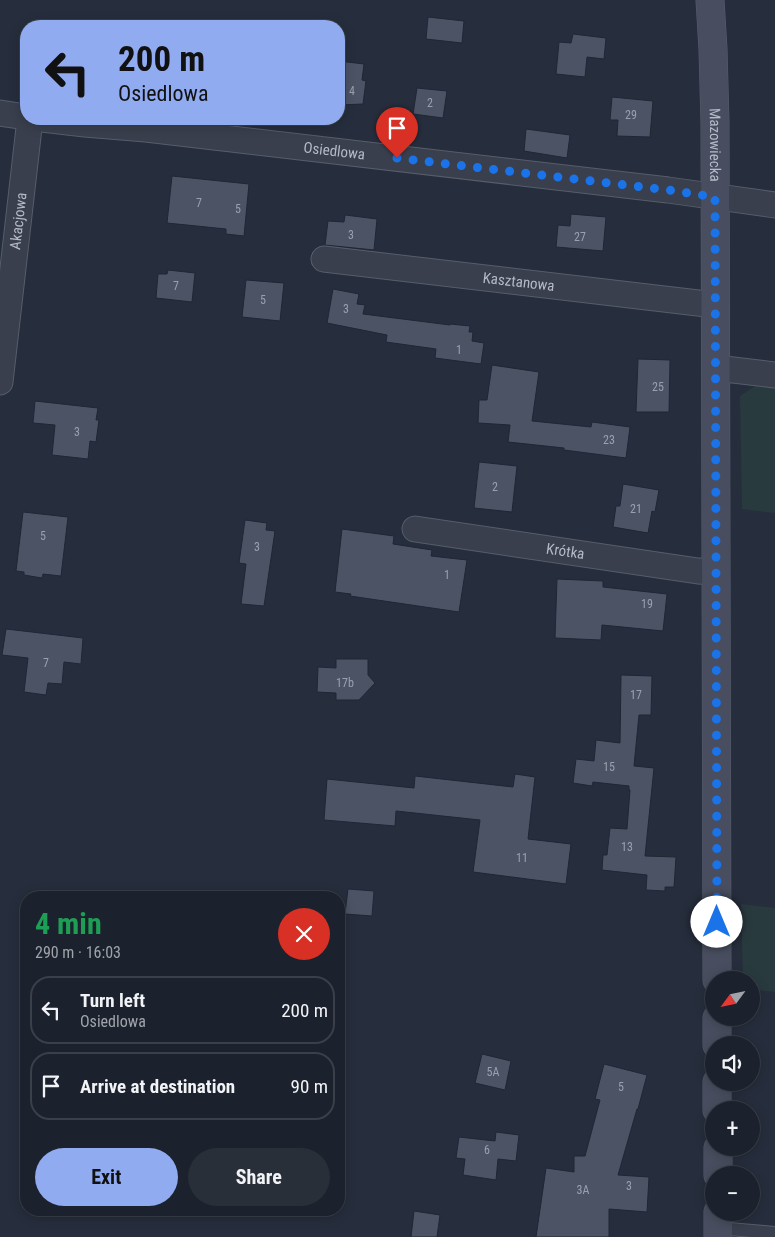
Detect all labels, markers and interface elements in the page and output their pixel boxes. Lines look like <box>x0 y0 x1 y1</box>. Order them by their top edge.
text: 200 m <box>118 39 205 80</box>
icon: left <box>35 40 100 105</box>
text: Osiedlowa <box>118 81 208 106</box>
house number: 4 <box>349 84 355 98</box>
house number: 2 <box>427 96 433 110</box>
pin <box>376 107 418 158</box>
house number: 29 <box>625 108 637 122</box>
street label: Mazowiecka <box>706 108 724 182</box>
icon: arrive <box>383 114 411 142</box>
street label: Osiedlowa <box>303 138 366 164</box>
street label: Akacjowa <box>6 192 31 251</box>
house number: 7 <box>196 196 202 210</box>
house number: 5 <box>235 202 241 216</box>
house number: 3 <box>348 228 354 242</box>
house number: 27 <box>574 230 586 244</box>
street label: Kasztanowa <box>482 269 556 295</box>
house number: 7 <box>173 279 179 293</box>
house number: 5 <box>260 293 266 307</box>
house number: 3 <box>343 302 349 316</box>
house number: 1 <box>456 343 462 357</box>
house number: 25 <box>652 380 664 394</box>
house number: 3 <box>74 425 80 439</box>
house number: 23 <box>603 433 615 447</box>
house number: 2 <box>492 480 498 494</box>
house number: 21 <box>630 502 642 516</box>
house number: 5 <box>40 529 46 543</box>
house number: 3 <box>254 540 260 554</box>
street label: Krótka <box>545 540 586 563</box>
house number: 1 <box>444 568 450 582</box>
house number: 19 <box>641 597 653 611</box>
house number: 7 <box>43 656 49 670</box>
house number: 17b <box>336 676 354 690</box>
house number: 17 <box>630 688 642 702</box>
house number: 15 <box>603 760 615 774</box>
house number: 13 <box>621 840 633 854</box>
house number: 11 <box>516 851 528 865</box>
position arrow <box>690 895 742 947</box>
text: 4 min <box>35 906 102 941</box>
button: close <box>278 908 330 960</box>
text: 290 m · 16:03 <box>35 943 121 962</box>
north arrow <box>705 971 760 1026</box>
map controls <box>705 971 760 1221</box>
text: Turn left <box>80 989 145 1012</box>
icon: left <box>37 996 65 1024</box>
text: 200 m <box>281 999 328 1022</box>
text: Osiedlowa <box>80 1012 146 1031</box>
button: sound <box>705 1036 760 1091</box>
house number: 5A <box>487 1065 500 1079</box>
icon: arrive <box>37 1072 65 1100</box>
text: Arrive at destination <box>80 1075 235 1098</box>
text: 90 m <box>291 1075 328 1098</box>
house number: 5 <box>618 1080 624 1094</box>
button: + <box>705 1101 760 1156</box>
house number: 6 <box>484 1143 490 1157</box>
button: Exit <box>35 1148 178 1206</box>
button: Share <box>188 1148 330 1206</box>
button: − <box>705 1166 760 1221</box>
house number: 3 <box>626 1179 632 1193</box>
house number: 3A <box>577 1183 590 1197</box>

